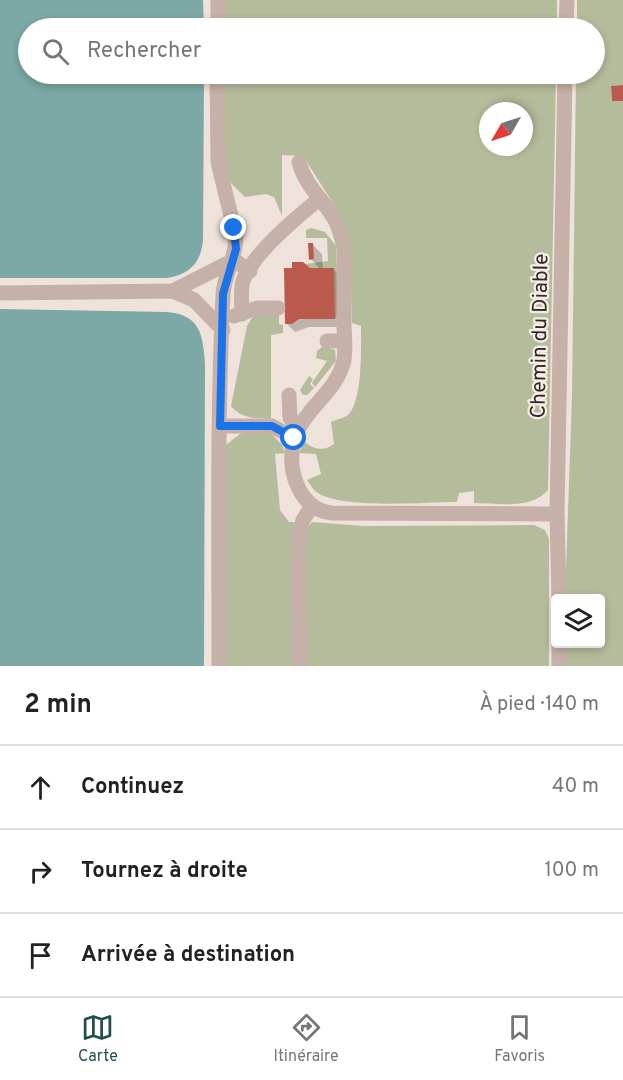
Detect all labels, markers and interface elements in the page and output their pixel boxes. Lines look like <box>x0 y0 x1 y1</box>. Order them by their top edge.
search box <box>18 18 605 84</box>
icon: search <box>39 35 72 68</box>
text: Rechercher <box>87 38 201 65</box>
north arrow <box>479 102 533 156</box>
route end <box>220 214 246 240</box>
street label: Chemin du Diable <box>526 253 555 419</box>
route start <box>280 424 306 450</box>
map controls <box>551 594 605 648</box>
button: layers <box>551 594 605 648</box>
text: 2 min <box>24 689 92 722</box>
text: À pied · 140 m <box>479 692 599 718</box>
icon: ahead <box>24 771 57 804</box>
text: Continuez <box>81 774 184 801</box>
text: 40 m <box>552 774 599 800</box>
icon: right <box>24 855 57 888</box>
text: Tournez à droite <box>81 858 248 885</box>
text: 100 m <box>544 858 599 884</box>
icon: arrive <box>24 939 57 972</box>
text: Arrivée à destination <box>81 942 295 969</box>
tab: Carte <box>78 1011 118 1067</box>
tab: Itinéraire <box>274 1011 339 1067</box>
tab: Favoris <box>494 1011 545 1067</box>

